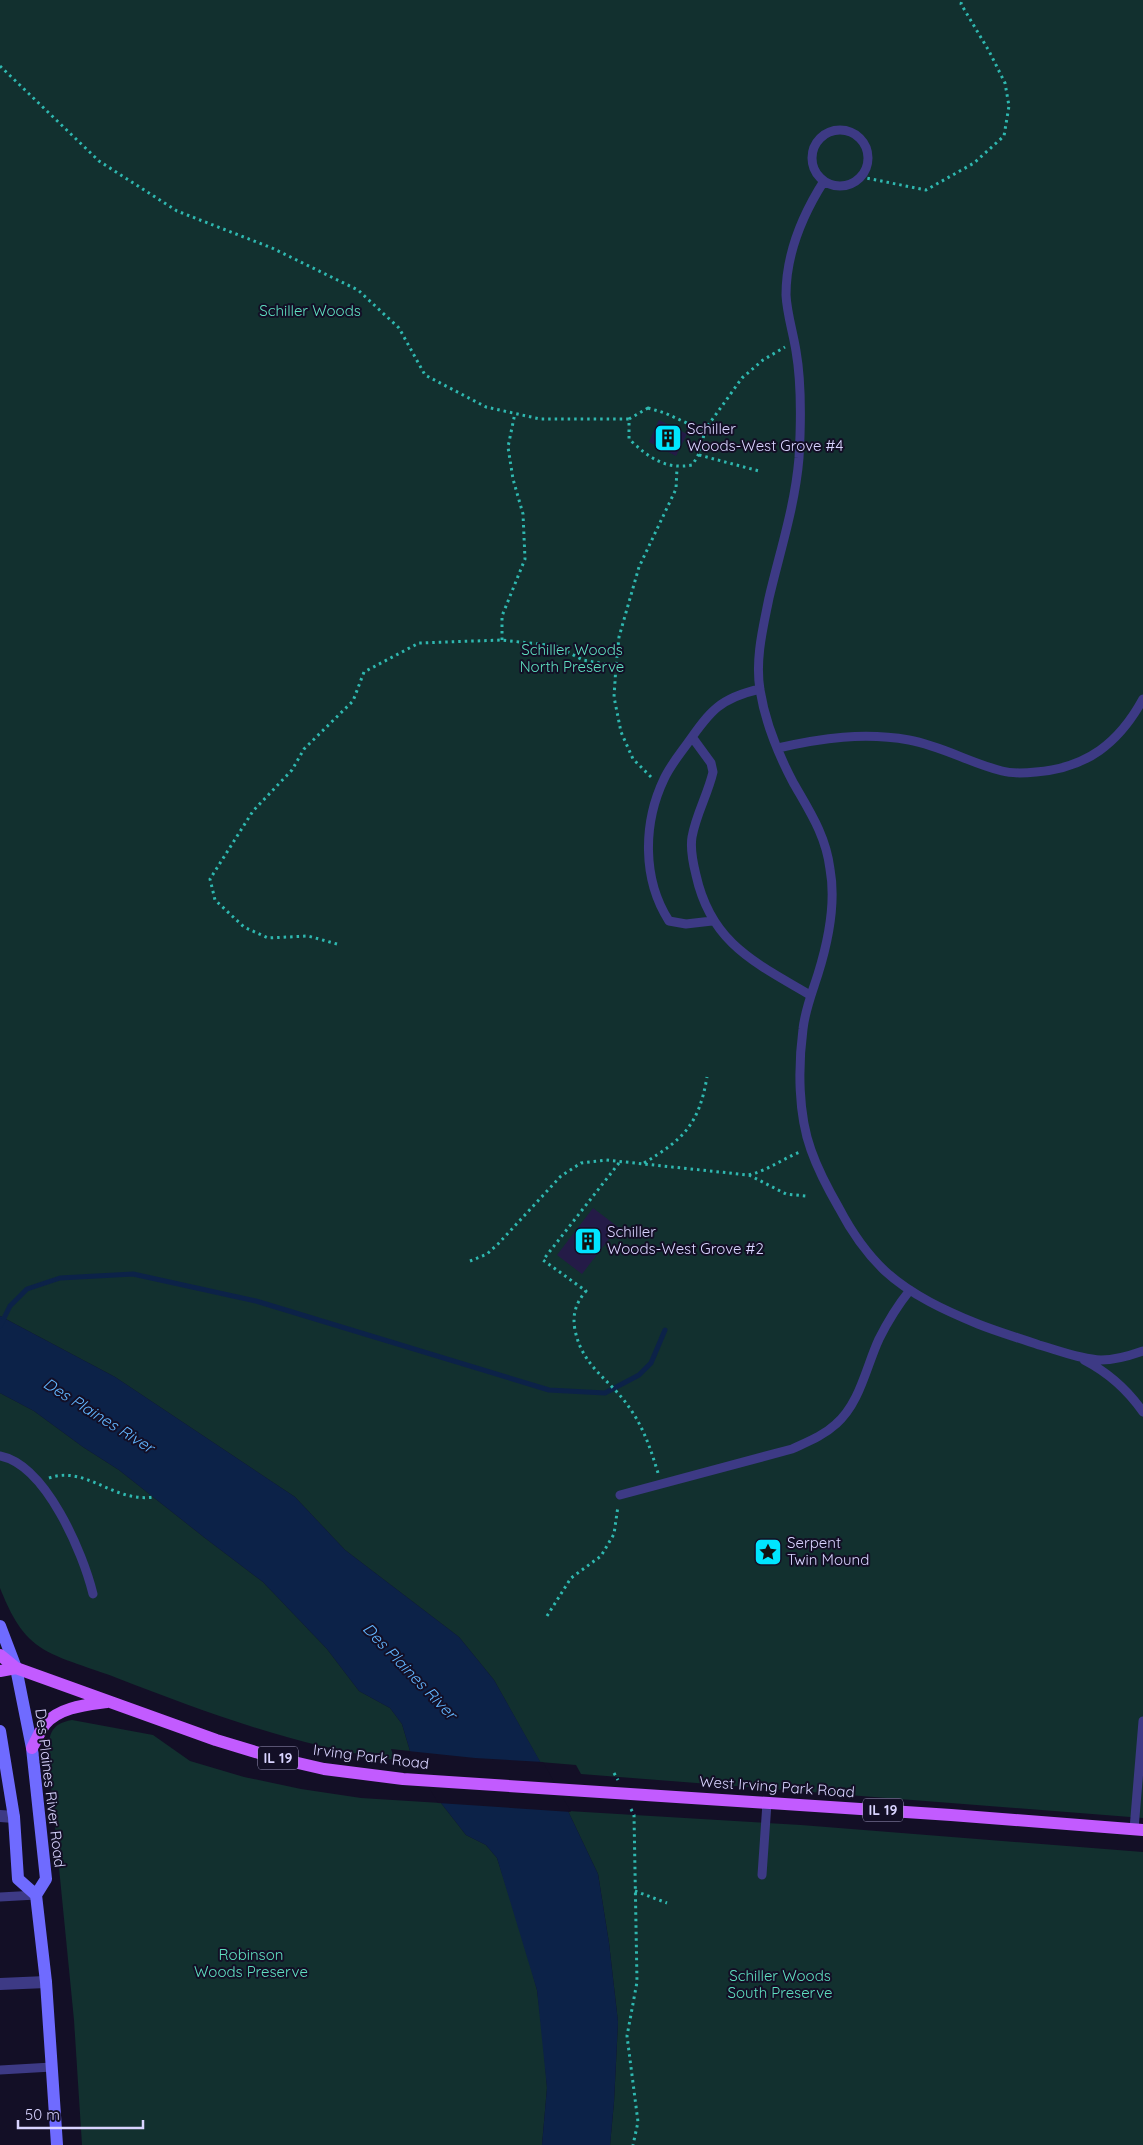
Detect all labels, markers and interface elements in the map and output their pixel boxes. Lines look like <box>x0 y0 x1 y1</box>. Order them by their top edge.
park label: Schiller Woods <box>259 301 361 320</box>
place label: Schiller Woods-West Grove #4 <box>687 419 843 455</box>
building icon: Schiller Woods-West Grove #4 <box>653 423 683 453</box>
park label: Schiller Woods North Preserve <box>520 640 624 676</box>
place label: Schiller Woods-West Grove #2 <box>607 1222 764 1258</box>
building icon: Schiller Woods-West Grove #2 <box>573 1226 603 1256</box>
water label: Des Plaines River <box>40 1373 160 1458</box>
place label: Serpent Twin Mound <box>787 1533 869 1569</box>
place icon: Serpent Twin Mound <box>753 1537 783 1567</box>
water label: Des Plaines River <box>359 1618 462 1725</box>
street label: Des Plaines River Road <box>31 1707 70 1869</box>
street label: Irving Park Road <box>312 1740 430 1773</box>
road number: IL 19 <box>258 1746 298 1770</box>
street label: West Irving Park Road <box>699 1772 855 1801</box>
road number: IL 19 <box>863 1798 903 1822</box>
park label: Robinson Woods Preserve <box>194 1945 308 1981</box>
park label: Schiller Woods South Preserve <box>728 1966 832 2002</box>
scale bar <box>18 2098 142 2130</box>
text: 50 m <box>25 2105 60 2124</box>

